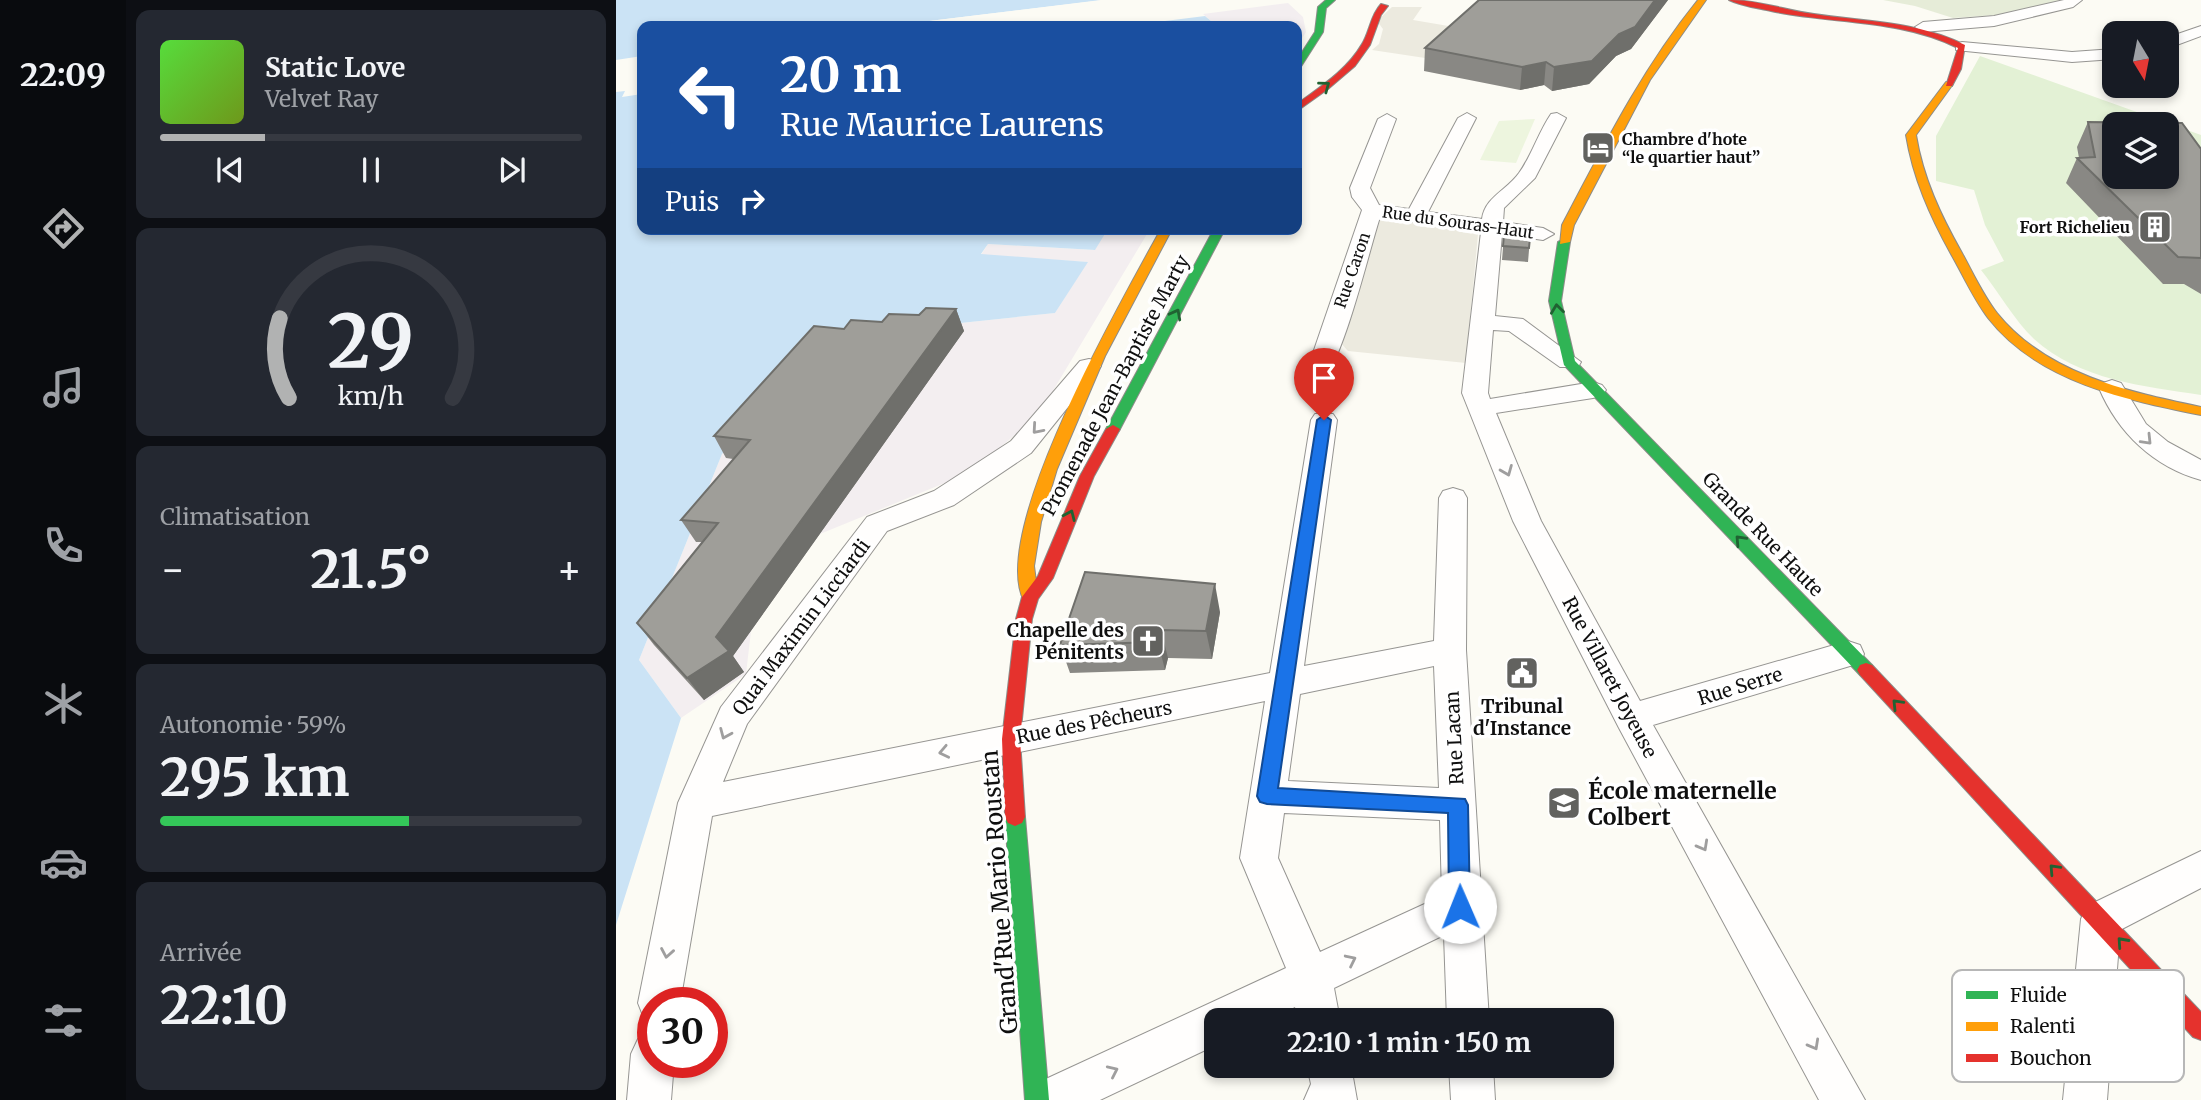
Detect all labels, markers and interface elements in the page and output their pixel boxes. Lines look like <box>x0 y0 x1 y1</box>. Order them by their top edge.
north arrow <box>2102 21 2179 98</box>
map controls <box>2102 21 2179 189</box>
text: 20 m <box>780 44 901 105</box>
icon: left <box>665 49 756 140</box>
text: Static Love <box>265 51 405 84</box>
text: 22:09 <box>20 55 106 95</box>
one-way arrow <box>1317 82 1330 95</box>
text: Velvet Ray <box>265 84 378 113</box>
text: Rue Maurice Laurens <box>780 105 1104 145</box>
button: layers <box>2102 112 2179 189</box>
hotel icon: Chambre d'hote “le quartier haut” <box>1579 129 1617 167</box>
place label: Chambre d'hote “le quartier haut” <box>1622 129 1760 167</box>
icon: previous <box>211 151 249 189</box>
icon: pause <box>352 151 390 189</box>
icon: next <box>493 151 531 189</box>
icon: right <box>733 182 771 220</box>
text: Puis <box>665 185 719 218</box>
street label: Rue du Souras-Haut <box>1381 201 1536 243</box>
icon: directions <box>39 204 88 253</box>
building icon: Fort Richelieu <box>2136 208 2174 246</box>
place label: Fort Richelieu <box>2020 217 2130 237</box>
street label: Rue Caron <box>1330 229 1374 311</box>
street label: Promenade Jean-Baptiste Marty <box>1036 250 1194 520</box>
text: 29 <box>328 296 414 388</box>
one-way arrow <box>1550 303 1565 315</box>
one-way arrow <box>1168 308 1181 321</box>
pin <box>1294 348 1354 420</box>
icon: arrive <box>1305 359 1343 397</box>
icon: music <box>39 363 88 412</box>
text: km/h <box>338 380 404 412</box>
one-way arrow <box>1033 421 1045 434</box>
one-way arrow <box>2139 432 2152 445</box>
one-way arrow <box>1498 465 1512 477</box>
street label: Grande Rue Haute <box>1698 467 1829 601</box>
text: Climatisation <box>160 502 310 531</box>
one-way arrow <box>1062 510 1076 522</box>
icon: phone <box>39 521 88 570</box>
street label: Quai Maximin Licciardi <box>727 534 875 720</box>
one-way arrow <box>1735 535 1748 548</box>
text: 21.5° <box>310 537 432 602</box>
text: − <box>160 546 185 593</box>
text: + <box>557 546 582 593</box>
street label: Rue Villaret Joyeuse <box>1557 592 1663 762</box>
place label: Chapelle des Pénitents <box>1007 618 1124 664</box>
church icon: Chapelle des Pénitents <box>1129 622 1167 660</box>
public building icon: Tribunal d'Instance <box>1503 654 1541 692</box>
street label: Rue Serre <box>1695 662 1785 710</box>
icon: climate <box>39 679 88 728</box>
street label: Rue Lacan <box>1440 690 1468 786</box>
place label: Tribunal d'Instance <box>1473 694 1571 740</box>
street label: Rue des Pêcheurs <box>1014 695 1174 749</box>
one-way arrow <box>1893 700 1906 713</box>
text: Autonomie · 59% <box>160 710 346 739</box>
one-way arrow <box>719 727 733 739</box>
one-way arrow <box>938 744 950 759</box>
text: 295 km <box>160 745 350 810</box>
street label: Grand'Rue Mario Roustan <box>975 749 1023 1035</box>
place label: École maternelle Colbert <box>1588 776 1777 831</box>
school or university icon: École maternelle Colbert <box>1545 784 1583 822</box>
icon: car <box>39 838 88 887</box>
one-way arrow <box>1695 839 1708 852</box>
one-way arrow <box>2050 864 2063 877</box>
position arrow <box>1423 870 1497 944</box>
one-way arrow <box>2118 937 2131 950</box>
text: Arrivée <box>160 938 242 967</box>
one-way arrow <box>660 947 675 959</box>
one-way arrow <box>1344 954 1356 968</box>
legend <box>1952 970 2184 1082</box>
text: 22:10 <box>160 973 288 1038</box>
text: Fluide <box>2010 983 2067 1007</box>
speed limit sign: 30 <box>637 987 728 1078</box>
icon: filters <box>39 996 88 1045</box>
text: Ralenti <box>2010 1014 2075 1038</box>
text: 22:10 · 1 min · 150 m <box>1287 1026 1531 1059</box>
one-way arrow <box>1805 1038 1819 1050</box>
text: Bouchon <box>2010 1046 2092 1070</box>
one-way arrow <box>1106 1065 1118 1079</box>

